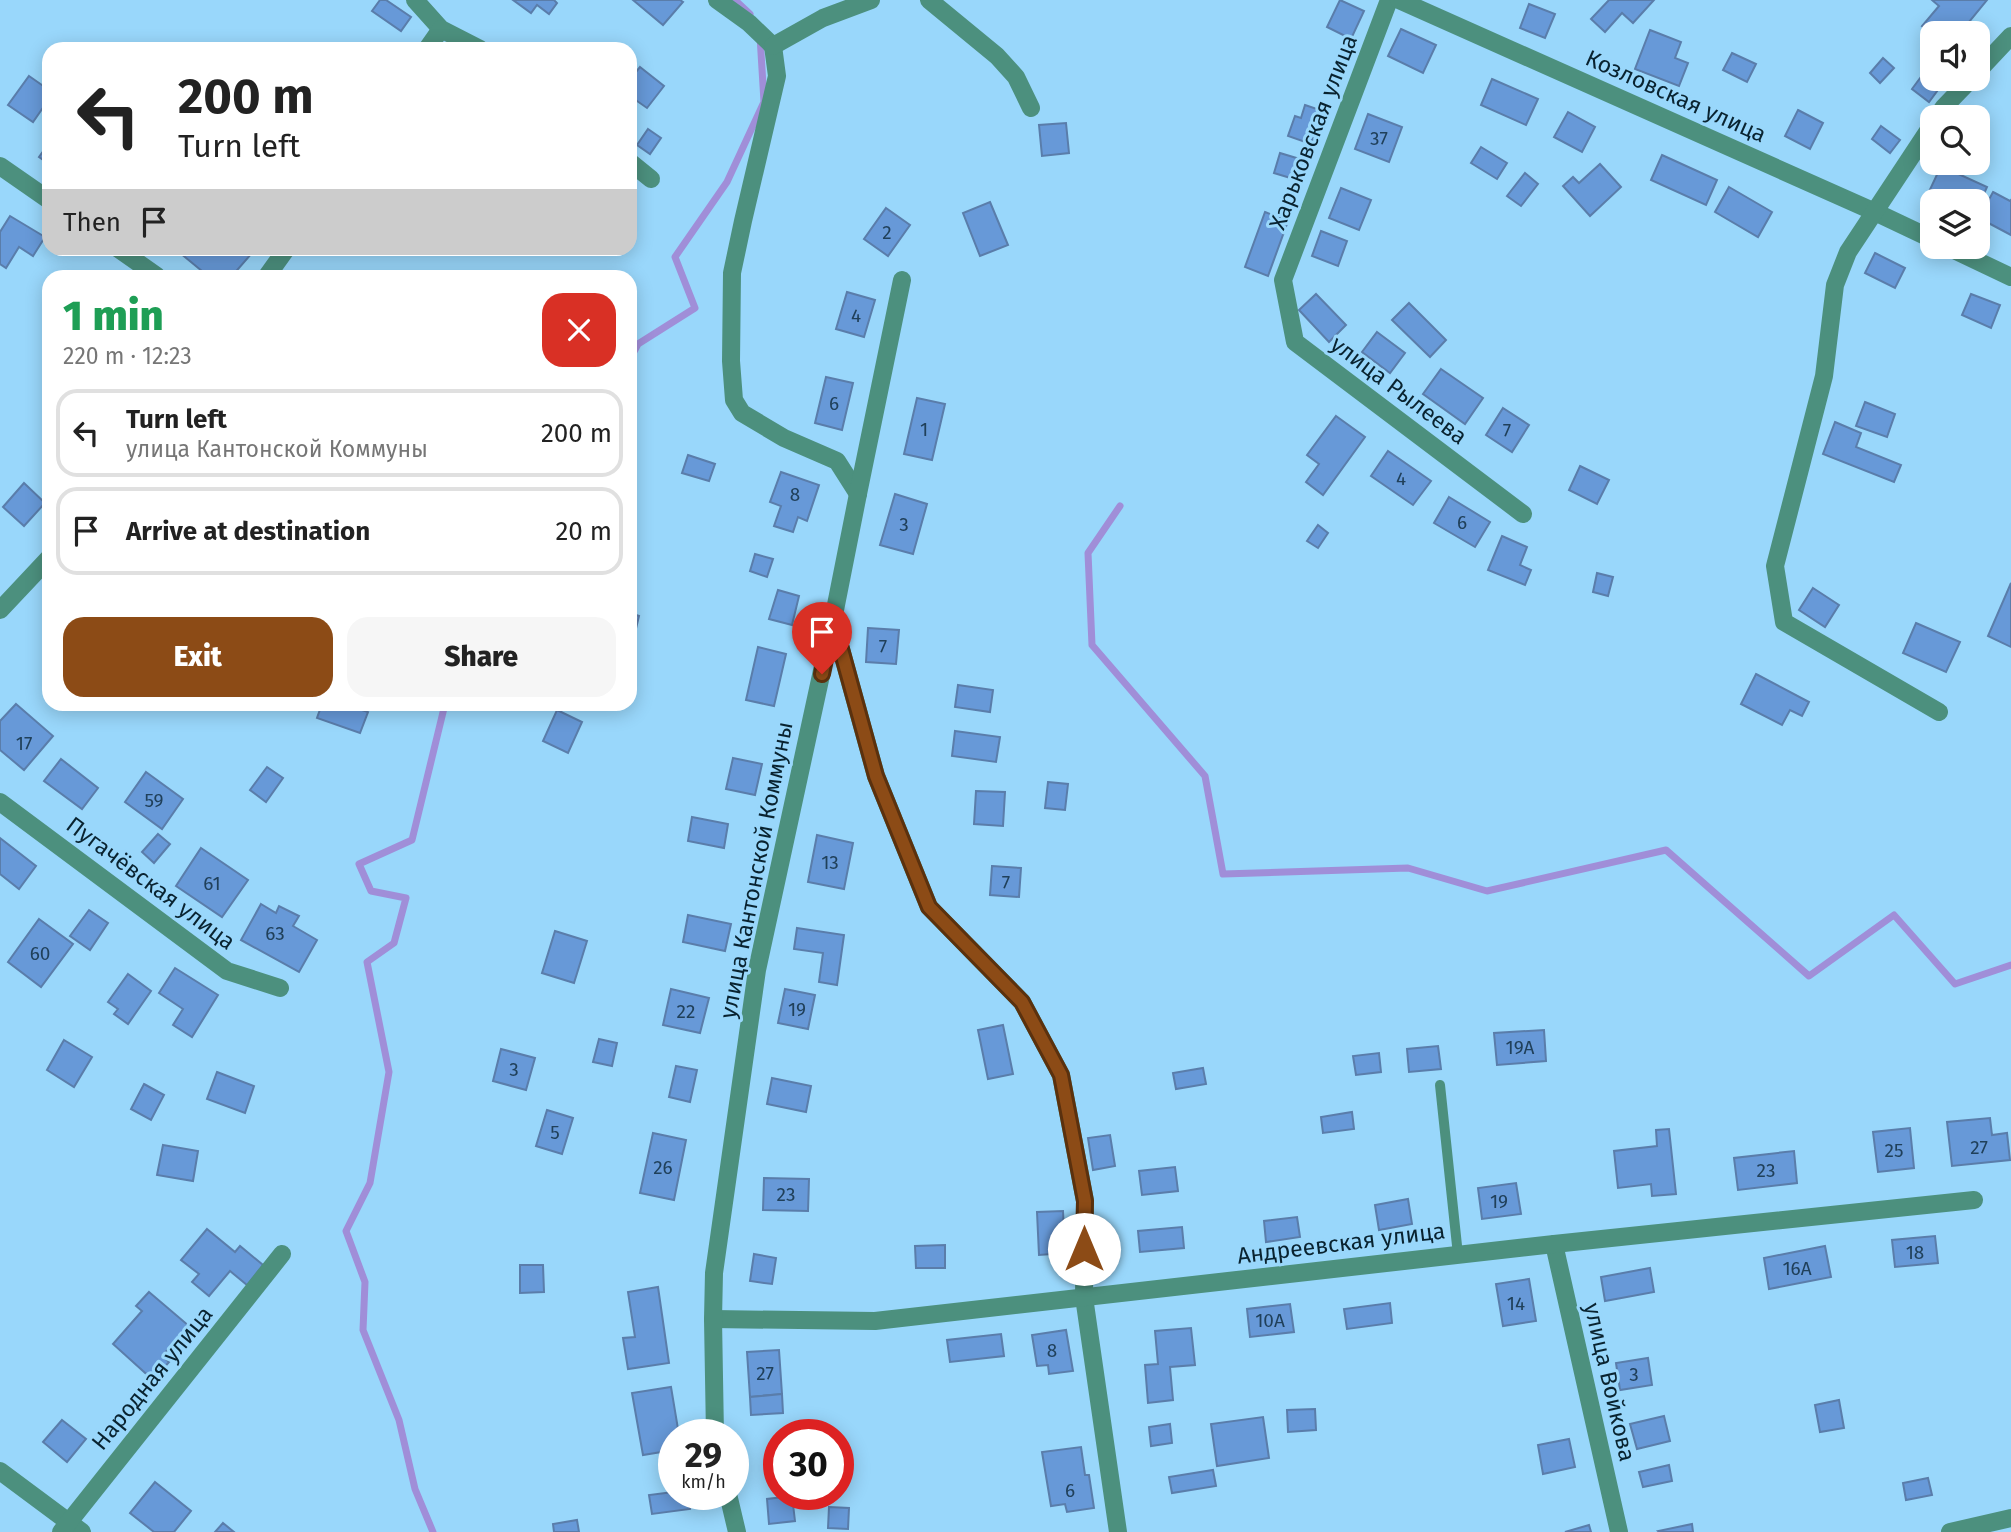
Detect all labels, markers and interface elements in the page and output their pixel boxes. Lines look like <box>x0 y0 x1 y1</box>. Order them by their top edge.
map controls <box>1920 21 1990 259</box>
button: sound <box>1920 21 1990 91</box>
street label: Харьковская улица <box>1263 31 1363 233</box>
street label: Козловская улица <box>1581 44 1771 148</box>
text: 200 m <box>178 67 314 126</box>
icon: left <box>63 70 154 161</box>
button: search <box>1920 105 1990 175</box>
text: Turn left <box>178 127 300 165</box>
house number: 37 <box>1370 127 1388 150</box>
button: layers <box>1920 189 1990 259</box>
icon: arrive <box>135 203 173 241</box>
text: Then <box>63 207 121 238</box>
house number: 2 <box>882 221 892 244</box>
text: 1 min <box>63 291 164 341</box>
button: close <box>542 293 616 367</box>
house number: 4 <box>851 304 861 327</box>
street label: улица Рылеева <box>1325 330 1473 450</box>
text: 220 m · 12:23 <box>63 342 192 370</box>
house number: 6 <box>829 392 839 415</box>
text: Turn left <box>126 404 227 435</box>
icon: left <box>67 414 105 452</box>
text: 200 m <box>541 418 612 449</box>
house number: 1 <box>920 418 928 441</box>
house number: 7 <box>1503 419 1511 442</box>
text: улица Кантонской Коммуны <box>126 435 428 463</box>
house number: 4 <box>1396 467 1406 490</box>
house number: 8 <box>790 483 800 506</box>
house number: 6 <box>1457 511 1467 534</box>
icon: arrive <box>67 512 105 550</box>
house number: 3 <box>899 513 909 536</box>
text: Arrive at destination <box>126 516 370 547</box>
text: 20 m <box>555 516 612 547</box>
pin <box>792 602 852 674</box>
icon: arrive <box>803 613 841 651</box>
button: Exit <box>63 617 333 697</box>
button: Share <box>347 617 616 697</box>
house number: 7 <box>879 635 887 658</box>
street label: улица Кантонской Коммуны <box>713 719 799 1021</box>
house number: 17 <box>16 732 32 755</box>
house number: 59 <box>144 789 164 812</box>
street label: Пугачёвская улица <box>61 810 241 956</box>
house number: 13 <box>821 851 839 874</box>
house number: 7 <box>1002 871 1010 894</box>
house number: 61 <box>203 872 221 895</box>
house number: 63 <box>265 922 285 945</box>
house number: 60 <box>30 942 50 965</box>
house number: 19 <box>788 998 806 1021</box>
house number: 22 <box>677 1000 695 1023</box>
house number: 19А <box>1506 1036 1535 1059</box>
house number: 3 <box>509 1058 519 1081</box>
house number: 5 <box>550 1121 560 1144</box>
house number: 27 <box>1970 1136 1988 1159</box>
house number: 25 <box>1885 1139 1903 1162</box>
house number: 26 <box>653 1156 673 1179</box>
house number: 23 <box>1757 1159 1775 1182</box>
house number: 23 <box>777 1183 795 1206</box>
house number: 19 <box>1490 1190 1508 1213</box>
position arrow <box>1047 1212 1121 1286</box>
street label: Андреевская улица <box>1235 1216 1447 1270</box>
house number: 18 <box>1906 1241 1924 1264</box>
house number: 16А <box>1782 1257 1812 1280</box>
house number: 14 <box>1507 1292 1525 1315</box>
street label: Народная улица <box>85 1300 219 1456</box>
street label: улица Войкова <box>1578 1300 1642 1464</box>
house number: 10А <box>1255 1309 1285 1332</box>
house number: 8 <box>1047 1339 1057 1362</box>
house number: 27 <box>756 1362 774 1385</box>
house number: 3 <box>1629 1363 1639 1386</box>
speed limit sign: 30 <box>763 1419 854 1510</box>
text: 29 <box>685 1434 722 1476</box>
text: km/h <box>681 1471 726 1493</box>
house number: 6 <box>1065 1479 1075 1502</box>

